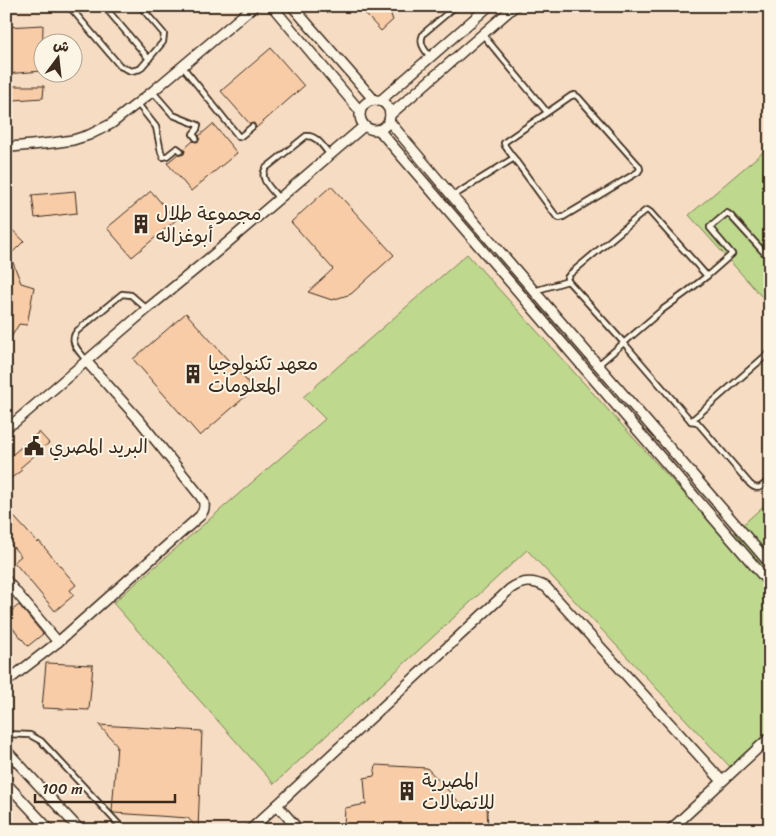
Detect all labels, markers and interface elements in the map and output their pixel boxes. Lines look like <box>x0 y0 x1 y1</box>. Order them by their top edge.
north arrow <box>32 32 82 82</box>
text: ش <box>51 32 72 60</box>
place label: مجموعة طلال أبوغزاله <box>156 197 262 252</box>
building icon: مجموعة طلال أبوغزاله <box>130 213 152 235</box>
place label: معهد تكنولوجيا المعلومات <box>208 347 318 402</box>
building icon: معهد تكنولوجيا المعلومات <box>182 363 204 385</box>
place label: البريد المصري <box>49 430 148 463</box>
public building icon: البريد المصري <box>23 435 45 457</box>
place label: المصرية للاتصالات <box>422 764 495 819</box>
scale bar <box>35 771 175 803</box>
text: 100 m <box>42 776 83 802</box>
building icon: المصرية للاتصالات <box>396 780 418 802</box>

